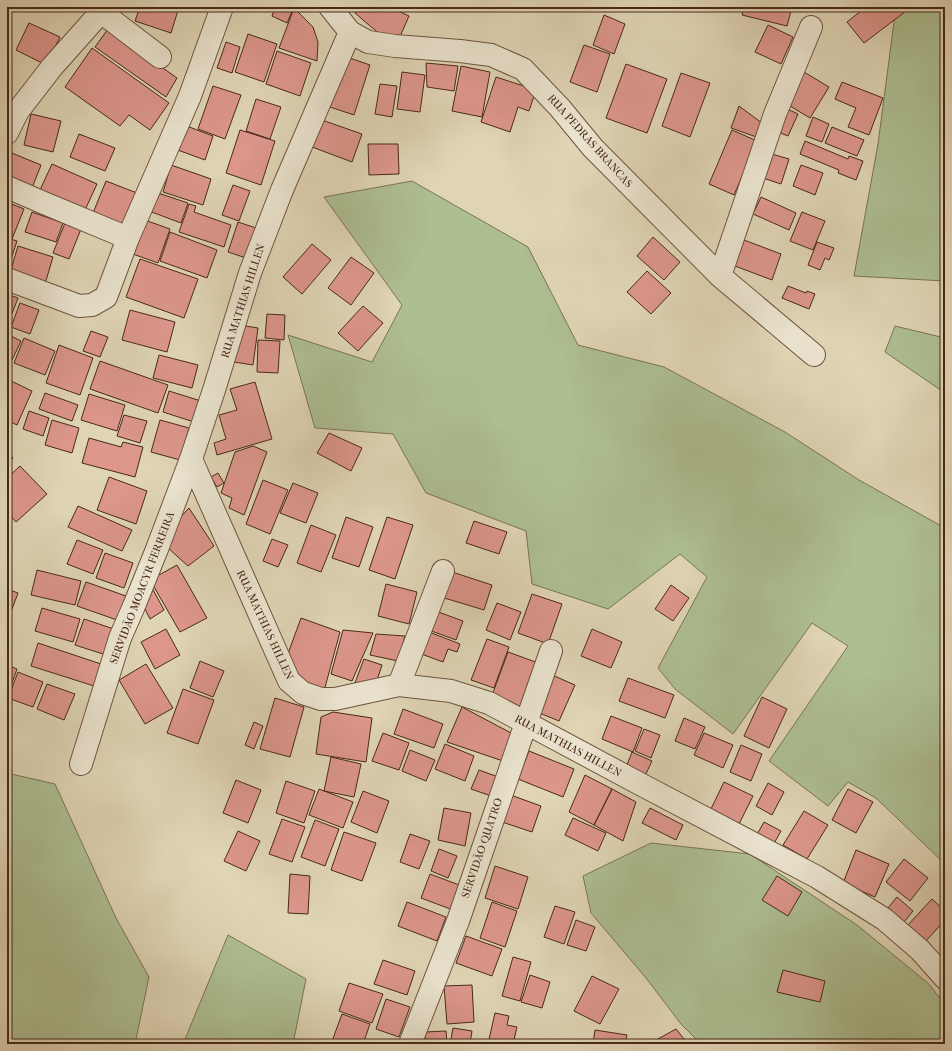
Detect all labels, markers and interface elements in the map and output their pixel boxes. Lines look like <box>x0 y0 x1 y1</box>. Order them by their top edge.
street label: RUA PEDRAS BRANCAS <box>545 92 636 191</box>
street label: RUA MATHIAS HILLEN <box>218 242 268 360</box>
street label: SERVIDÃO MOACYR FERREIRA <box>107 509 177 666</box>
street label: RUA MATHIAS HILLEN <box>234 568 296 682</box>
street label: RUA MATHIAS HILLEN <box>512 712 624 780</box>
street label: SERVIDÃO QUATRO <box>459 796 505 900</box>

